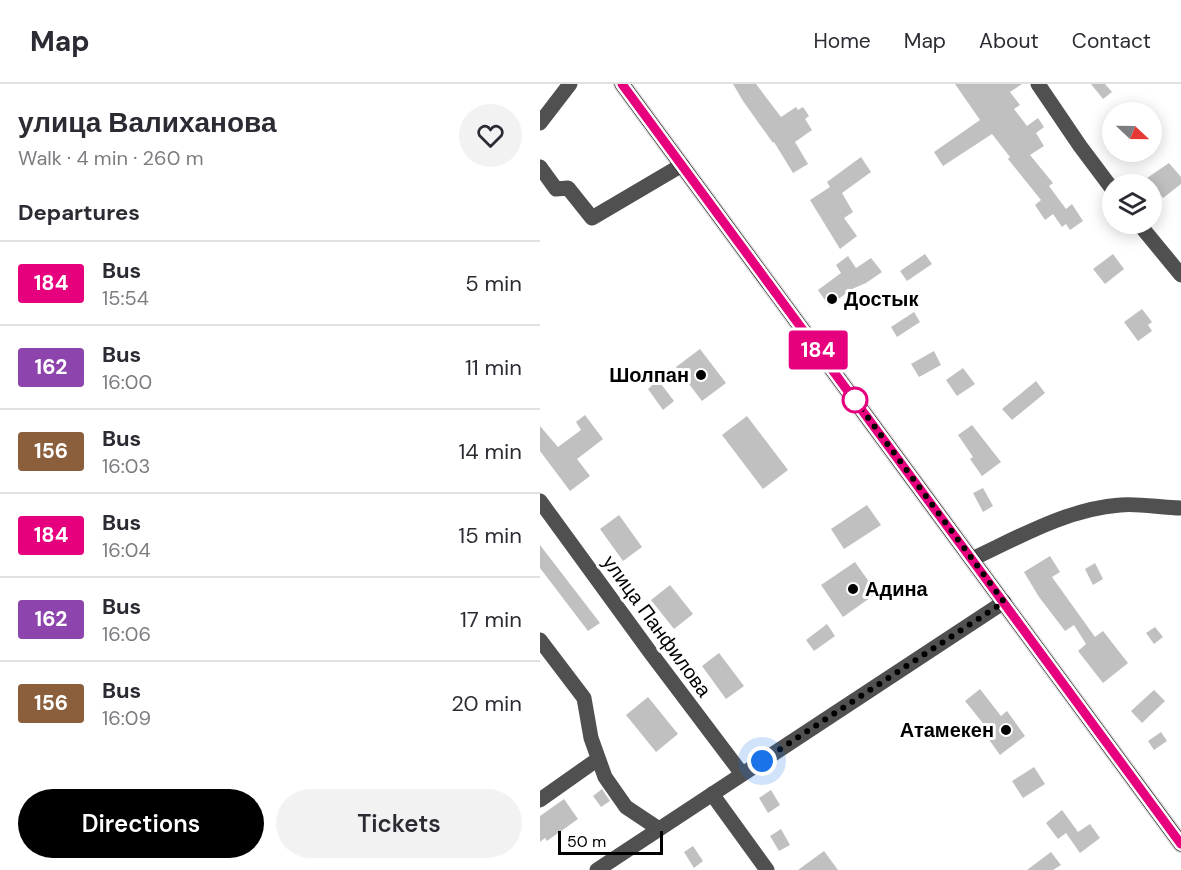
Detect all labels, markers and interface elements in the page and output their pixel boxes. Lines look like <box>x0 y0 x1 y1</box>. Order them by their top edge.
text: Map <box>30 23 90 60</box>
text: Home <box>813 27 871 55</box>
text: Map <box>904 27 946 55</box>
text: About <box>979 27 1039 55</box>
text: Contact <box>1072 27 1151 55</box>
north arrow <box>1102 102 1162 162</box>
map controls <box>1102 102 1162 234</box>
text: улица Валиханова <box>18 104 277 141</box>
button: heart <box>459 104 522 167</box>
text: Walk · 4 min · 260 m <box>18 145 203 171</box>
button: layers <box>1102 174 1162 234</box>
text: Departures <box>18 198 140 227</box>
text: Bus <box>102 256 141 285</box>
text: 184 <box>34 269 68 297</box>
text: 5 min <box>465 269 522 298</box>
text: 15:54 <box>102 285 149 311</box>
place label: Достык <box>844 286 919 312</box>
marker: Достык <box>825 292 839 306</box>
line badge: 184 <box>784 330 852 370</box>
text: 184 <box>801 336 835 364</box>
text: Bus <box>102 340 141 369</box>
text: 162 <box>35 353 67 381</box>
text: 11 min <box>465 353 522 382</box>
place label: Шолпан <box>609 362 689 388</box>
marker: Шолпан <box>694 368 708 382</box>
text: 16:00 <box>102 369 152 395</box>
unlabelled marker <box>842 387 868 413</box>
text: Bus <box>102 424 141 453</box>
text: 156 <box>34 437 68 465</box>
text: 14 min <box>458 437 522 466</box>
text: 16:03 <box>102 453 150 479</box>
text: Bus <box>102 508 141 537</box>
text: 184 <box>34 521 68 549</box>
text: 15 min <box>458 521 522 550</box>
text: 16:04 <box>102 537 151 563</box>
street label: улица Панфилова <box>597 550 718 703</box>
place label: Адина <box>865 576 929 602</box>
marker: Адина <box>846 582 860 596</box>
text: Bus <box>102 592 141 621</box>
text: 162 <box>35 605 67 633</box>
text: 17 min <box>460 605 522 634</box>
text: 16:06 <box>102 621 151 647</box>
text: Bus <box>102 676 141 705</box>
text: 156 <box>34 689 68 717</box>
text: 20 min <box>451 689 522 718</box>
text: 16:09 <box>102 705 151 731</box>
place label: Атамекен <box>900 717 994 743</box>
marker: Атамекен <box>999 723 1013 737</box>
your location <box>747 746 777 776</box>
button: Directions <box>18 789 264 858</box>
button: Tickets <box>276 789 522 858</box>
scale bar <box>558 828 663 856</box>
text: 50 m <box>567 831 606 852</box>

